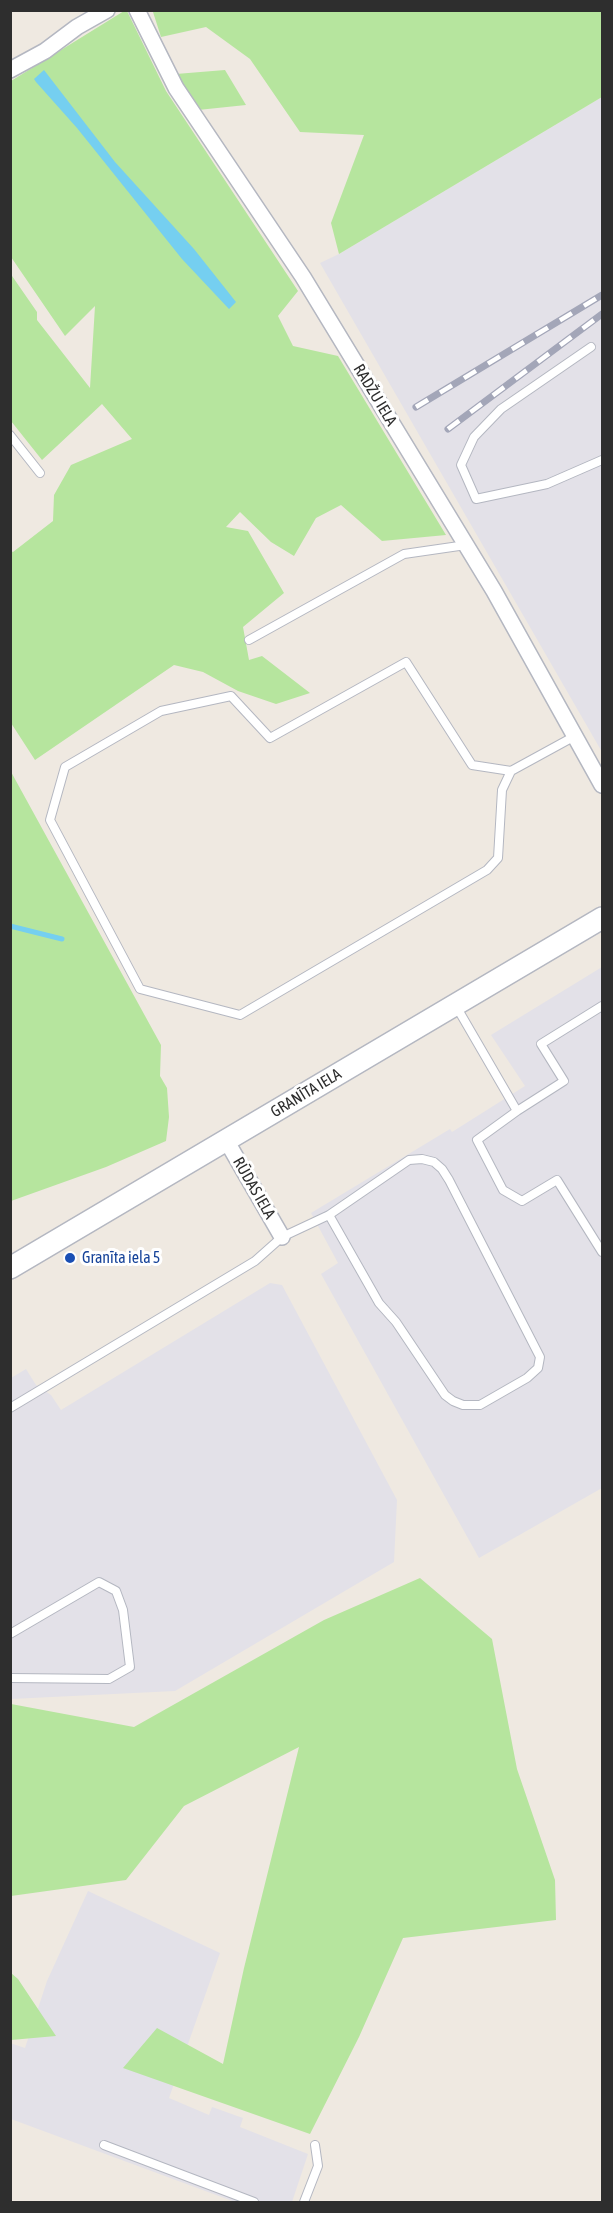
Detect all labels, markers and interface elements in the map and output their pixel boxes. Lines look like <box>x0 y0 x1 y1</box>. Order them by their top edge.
street label: RADŽU IELA <box>349 361 401 429</box>
street label: GRANĪTA IELA <box>267 1064 345 1122</box>
street label: RŪDAS IELA <box>229 1154 279 1222</box>
place label: Granīta iela 5 <box>82 1248 160 1268</box>
marker: Granīta iela 5 <box>63 1251 77 1265</box>

